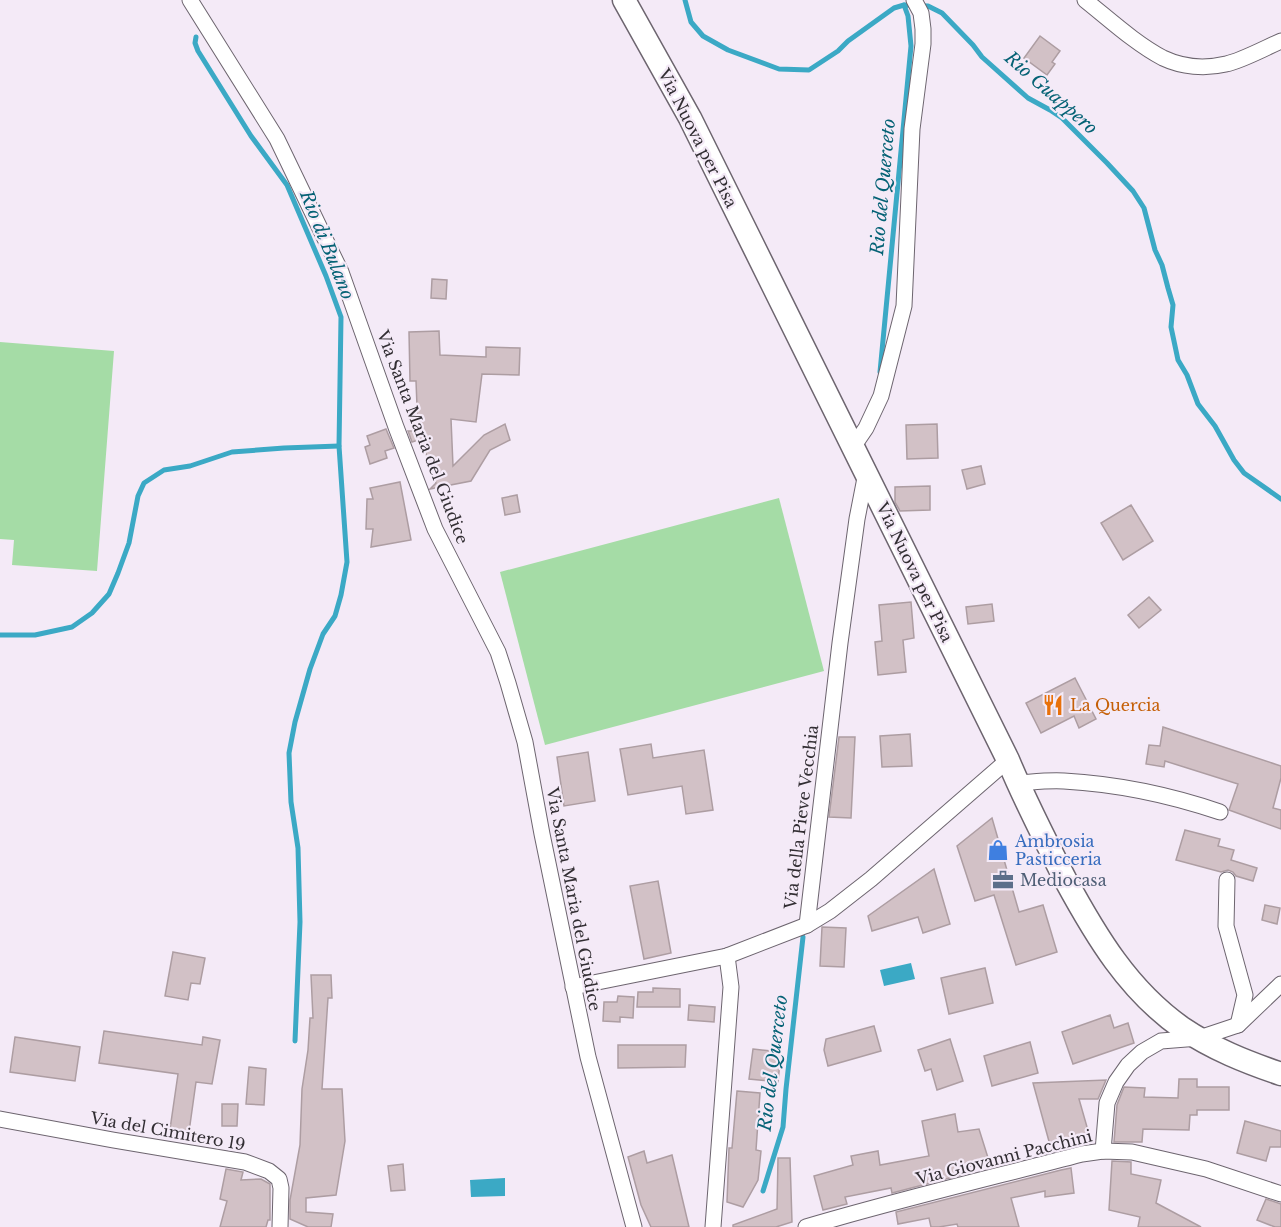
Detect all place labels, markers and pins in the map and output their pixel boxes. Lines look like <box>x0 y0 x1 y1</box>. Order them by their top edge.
restaurant icon: La Quercia <box>1041 693 1065 717</box>
place label: La Quercia <box>1070 695 1160 715</box>
place label: Ambrosia Pasticceria <box>1014 831 1102 869</box>
shop icon: Ambrosia Pasticceria <box>986 838 1010 862</box>
office icon: Mediocasa <box>991 868 1015 892</box>
place label: Mediocasa <box>1020 870 1107 890</box>

